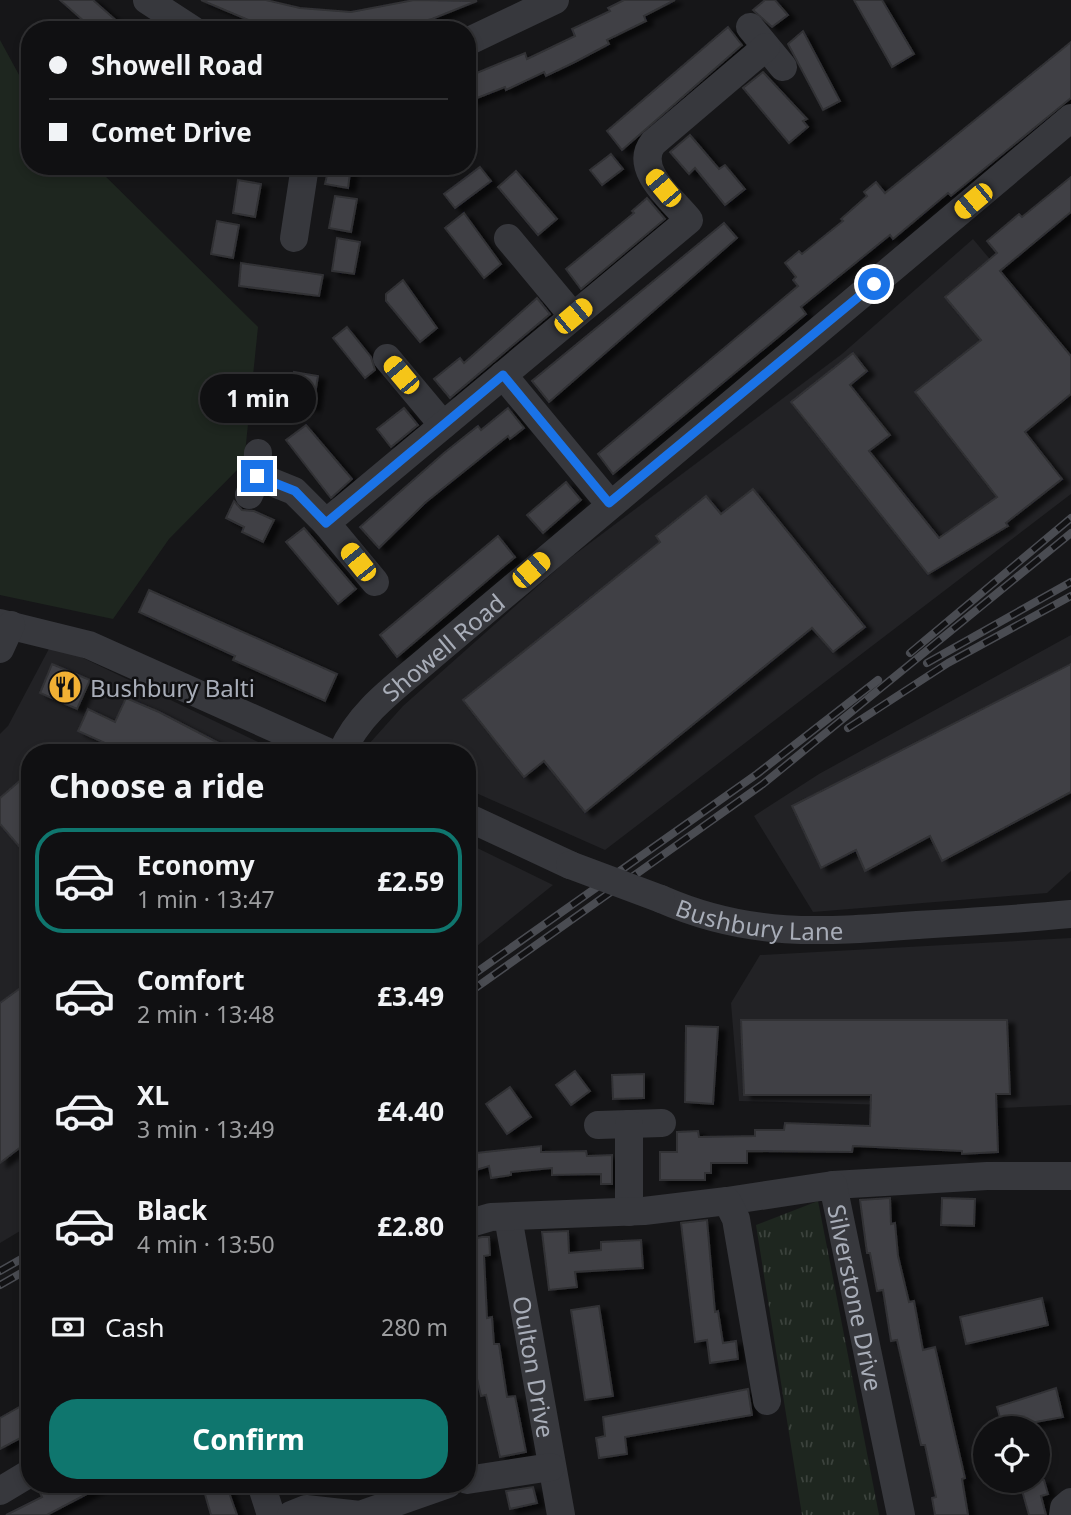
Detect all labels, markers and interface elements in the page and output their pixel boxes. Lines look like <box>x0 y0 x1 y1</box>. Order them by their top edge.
text: Showell Road <box>91 47 263 83</box>
text: Comet Drive <box>91 114 252 150</box>
car <box>642 165 685 211</box>
car <box>951 179 996 223</box>
route start <box>858 268 890 300</box>
car <box>551 294 596 338</box>
car <box>380 352 423 398</box>
callout: 1 min <box>199 374 315 424</box>
text: 1 min <box>226 382 290 414</box>
route end <box>241 460 273 492</box>
car <box>337 539 380 585</box>
car <box>509 548 554 592</box>
street label: Showell Road <box>374 586 511 708</box>
restaurant icon: Bushbury Balti <box>46 668 84 706</box>
place label: Bushbury Balti <box>90 671 255 704</box>
text: Choose a ride <box>49 764 265 807</box>
text: Economy <box>137 847 255 883</box>
icon: car <box>53 849 116 912</box>
text: £2.59 <box>377 863 444 899</box>
text: 1 min · 13:47 <box>137 883 275 915</box>
street label: Bushbury Lane <box>671 890 844 947</box>
text: Comfort <box>137 962 245 998</box>
icon: car <box>53 964 116 1027</box>
text: £3.49 <box>377 978 444 1014</box>
text: 2 min · 13:48 <box>137 998 275 1030</box>
text: XL <box>137 1077 169 1113</box>
icon: car <box>53 1079 116 1142</box>
text: £4.40 <box>377 1093 444 1129</box>
text: 3 min · 13:49 <box>137 1113 275 1145</box>
text: Black <box>137 1192 207 1228</box>
icon: car <box>53 1194 116 1257</box>
street label: Silverstone Drive <box>821 1201 892 1394</box>
text: £2.80 <box>377 1208 444 1244</box>
text: 4 min · 13:50 <box>137 1228 275 1260</box>
street label: Oulton Drive <box>506 1293 563 1440</box>
icon: cash <box>49 1308 87 1346</box>
text: Cash <box>105 1309 165 1345</box>
text: 280 m <box>381 1311 448 1343</box>
button: Confirm <box>49 1399 448 1479</box>
map controls <box>973 1416 1050 1493</box>
button: locate <box>973 1416 1050 1493</box>

